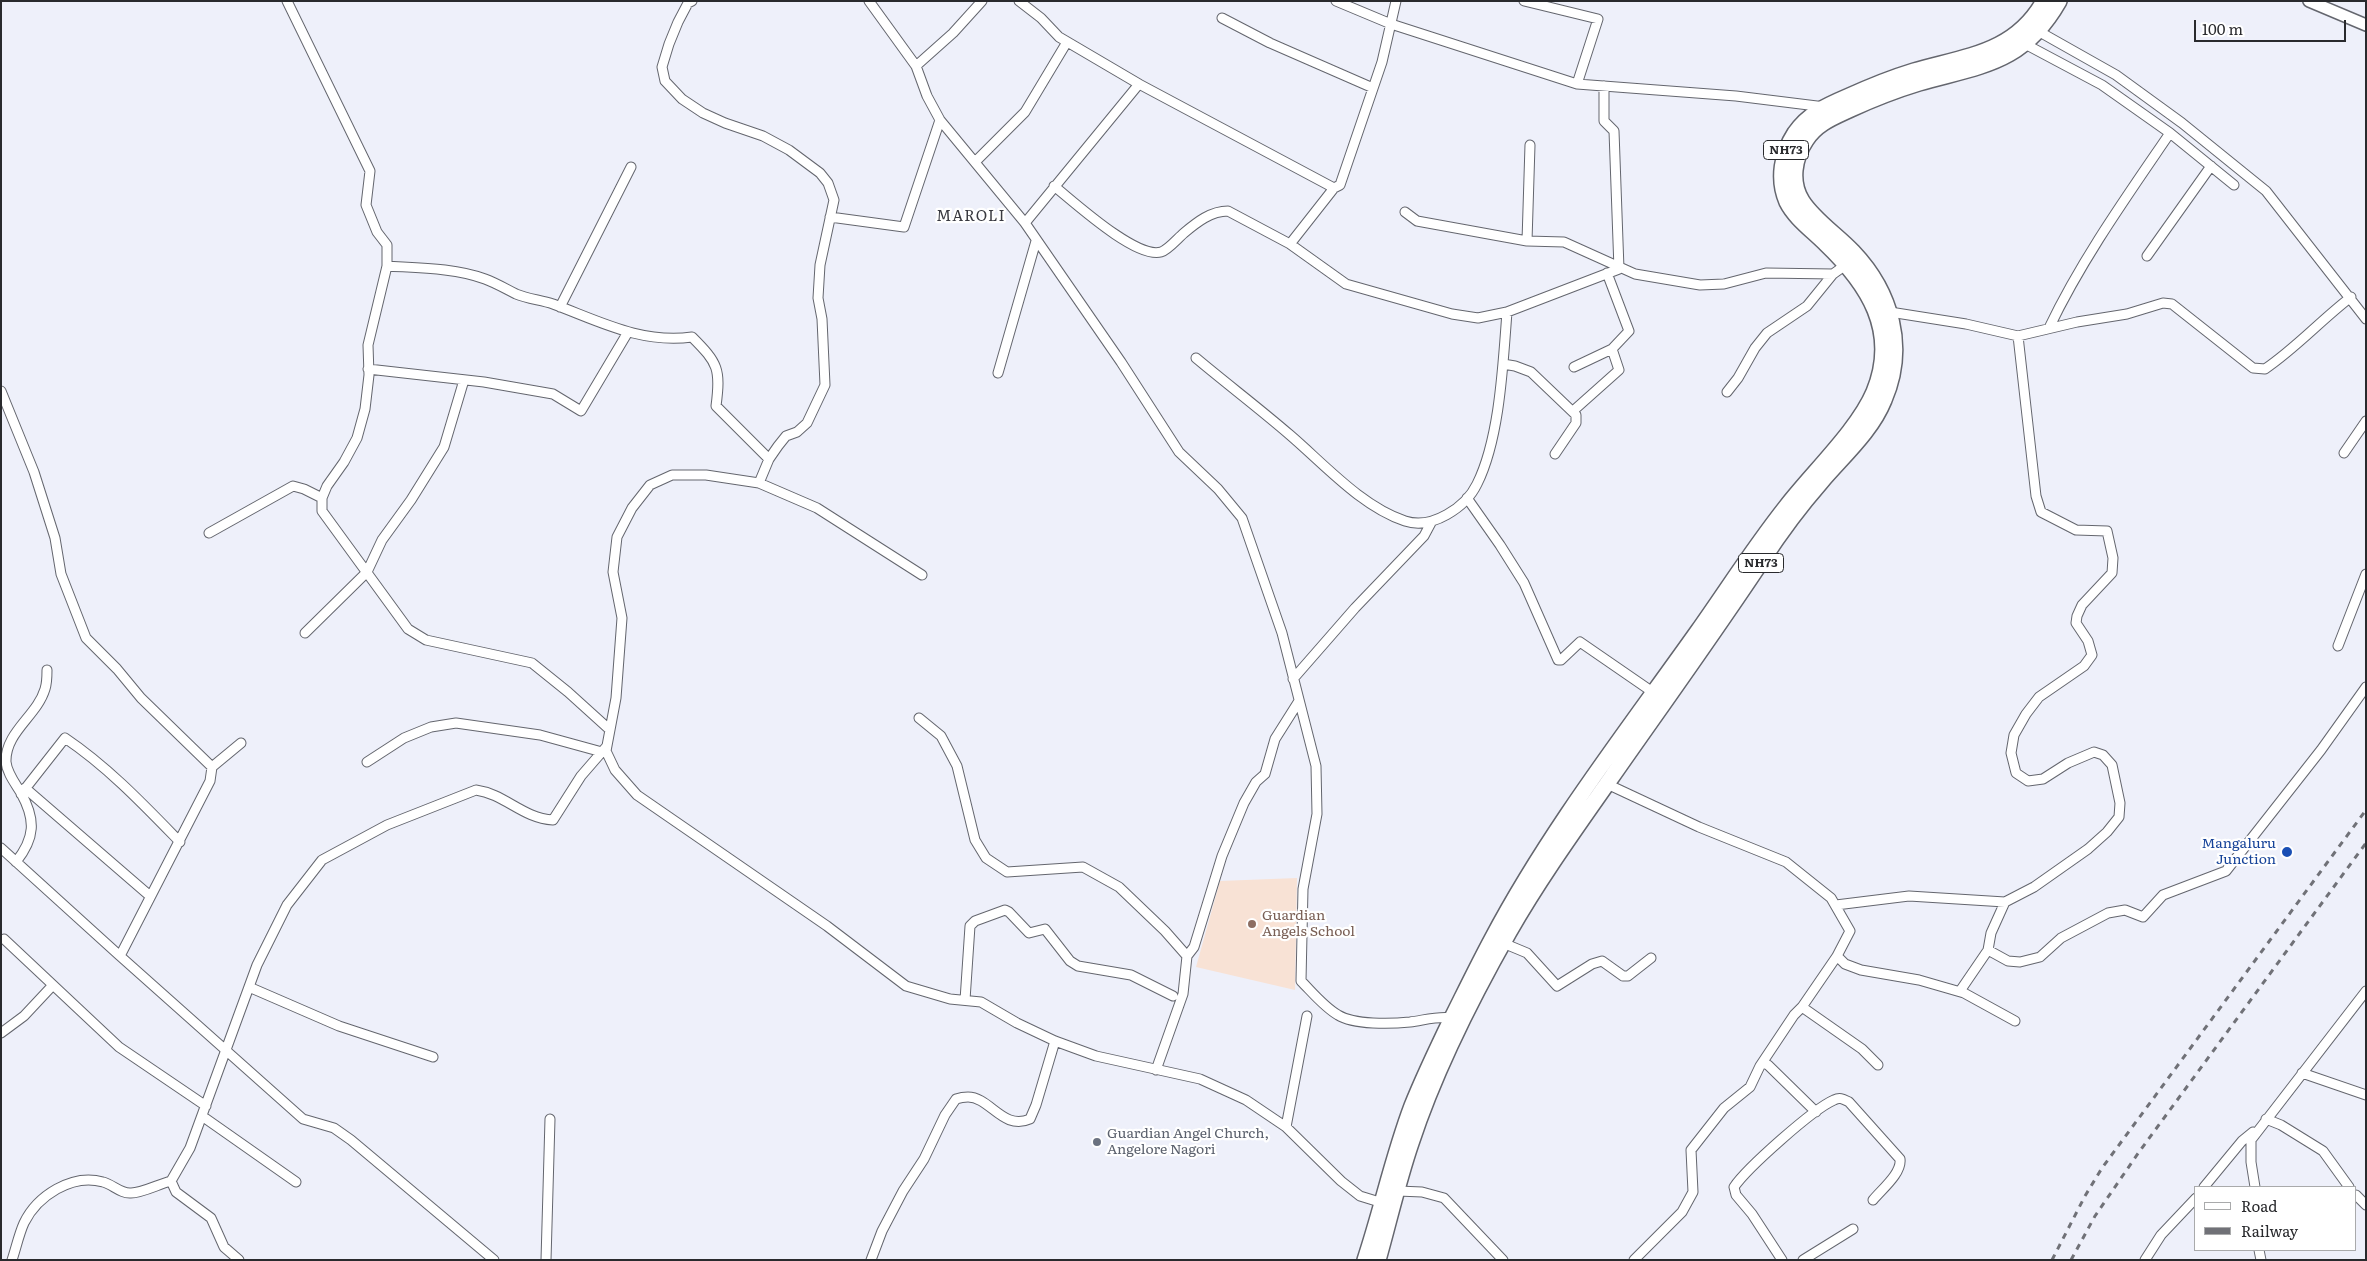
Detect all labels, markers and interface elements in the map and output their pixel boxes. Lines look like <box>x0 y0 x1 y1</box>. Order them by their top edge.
scale bar <box>2197 10 2350 42</box>
text: 100 m <box>2202 17 2243 40</box>
road number: NH73 <box>1764 140 1808 160</box>
district label: MAROLI <box>935 208 1007 226</box>
road number: NH73 <box>1738 554 1784 572</box>
place label: Mangaluru Junction <box>2201 836 2276 869</box>
marker: Mangaluru Junction <box>2280 845 2294 859</box>
place label: Guardian Angels School <box>1262 908 1355 940</box>
marker: Guardian Angels School <box>1246 918 1258 930</box>
place label: Guardian Angel Church, Angelore Nagori <box>1107 1126 1269 1158</box>
marker: Guardian Angel Church, Angelore Nagori <box>1091 1136 1103 1148</box>
legend <box>2194 1186 2357 1251</box>
text: Road <box>2241 1194 2277 1217</box>
text: Railway <box>2241 1219 2298 1242</box>

